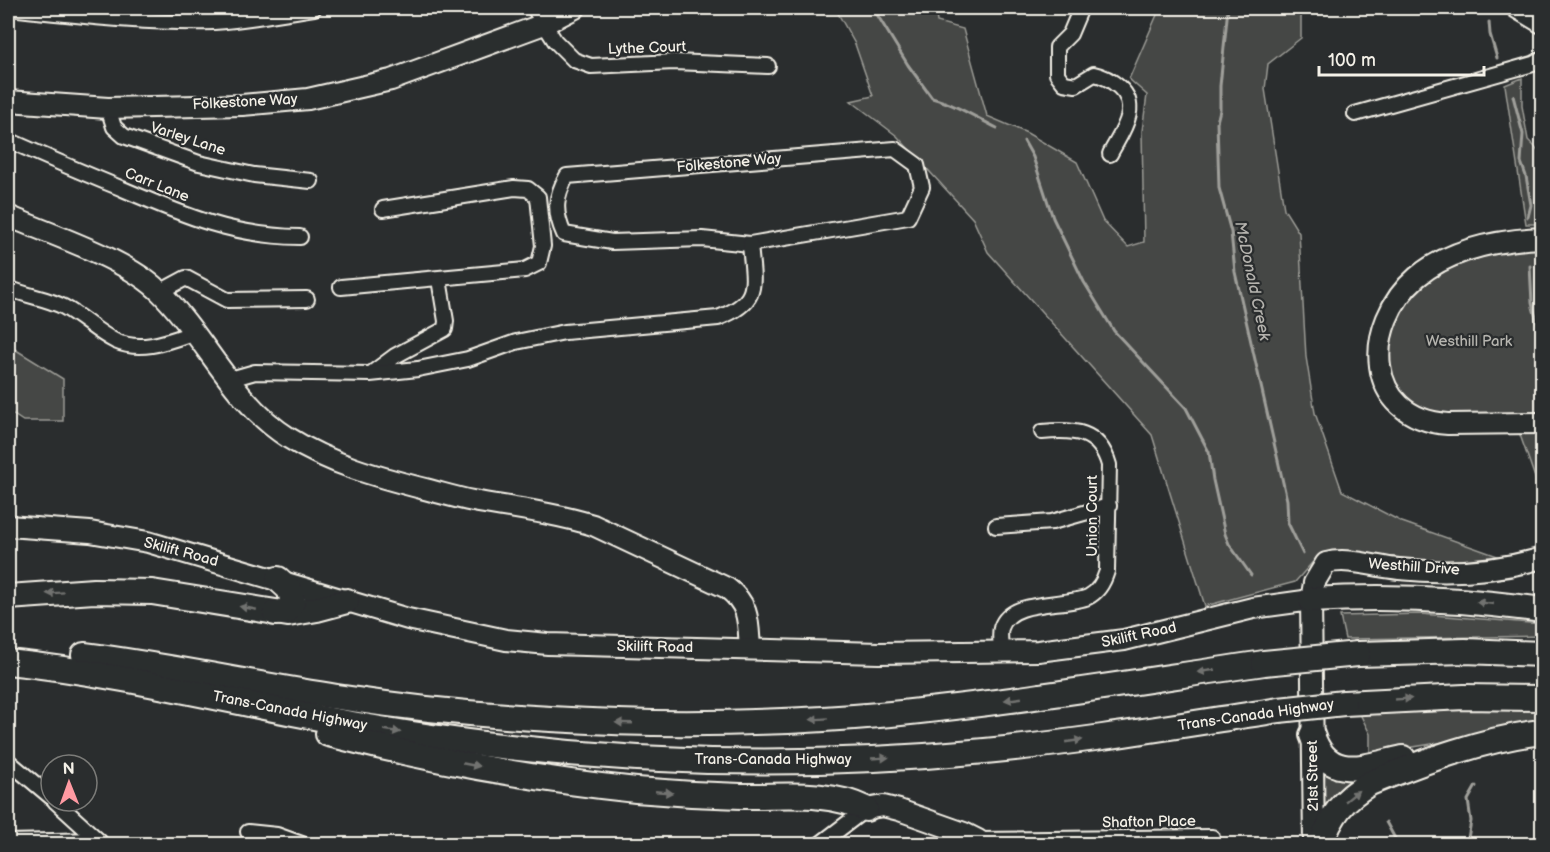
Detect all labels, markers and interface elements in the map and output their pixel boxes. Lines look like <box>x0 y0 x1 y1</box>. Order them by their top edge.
street label: Lythe Court <box>608 37 687 59</box>
scale bar <box>1319 39 1484 77</box>
text: 100 m <box>1328 50 1376 71</box>
street label: Folkestone Way <box>192 90 298 114</box>
street label: Varley Lane <box>148 118 228 160</box>
street label: Folkestone Way <box>676 149 783 177</box>
street label: Carr Lane <box>122 163 192 207</box>
water label: McDonald Creek <box>1230 219 1274 344</box>
park label: Westhill Park <box>1426 332 1513 351</box>
street label: Union Court <box>1083 475 1102 557</box>
street label: Skilift Road <box>142 533 220 571</box>
street label: Westhill Drive <box>1368 554 1460 580</box>
one-way arrow <box>45 588 64 598</box>
one-way arrow <box>1475 598 1494 608</box>
one-way arrow <box>239 603 258 613</box>
street label: Skilift Road <box>1100 618 1178 652</box>
street label: Skilift Road <box>617 637 693 657</box>
one-way arrow <box>1196 667 1215 676</box>
street label: Trans-Canada Highway <box>211 687 369 735</box>
one-way arrow <box>1003 695 1022 704</box>
street label: Trans-Canada Highway <box>1177 695 1335 735</box>
one-way arrow <box>1393 695 1412 704</box>
one-way arrow <box>809 714 828 724</box>
one-way arrow <box>615 718 634 727</box>
one-way arrow <box>383 726 402 735</box>
one-way arrow <box>1064 736 1083 745</box>
street label: 21st Street <box>1303 740 1323 812</box>
street label: Trans-Canada Highway <box>694 750 852 769</box>
north arrow <box>39 753 99 813</box>
one-way arrow <box>870 753 889 763</box>
text: N <box>63 760 75 779</box>
one-way arrow <box>461 761 480 770</box>
one-way arrow <box>654 787 673 797</box>
one-way arrow <box>1344 790 1359 802</box>
street label: Shafton Place <box>1102 812 1196 832</box>

